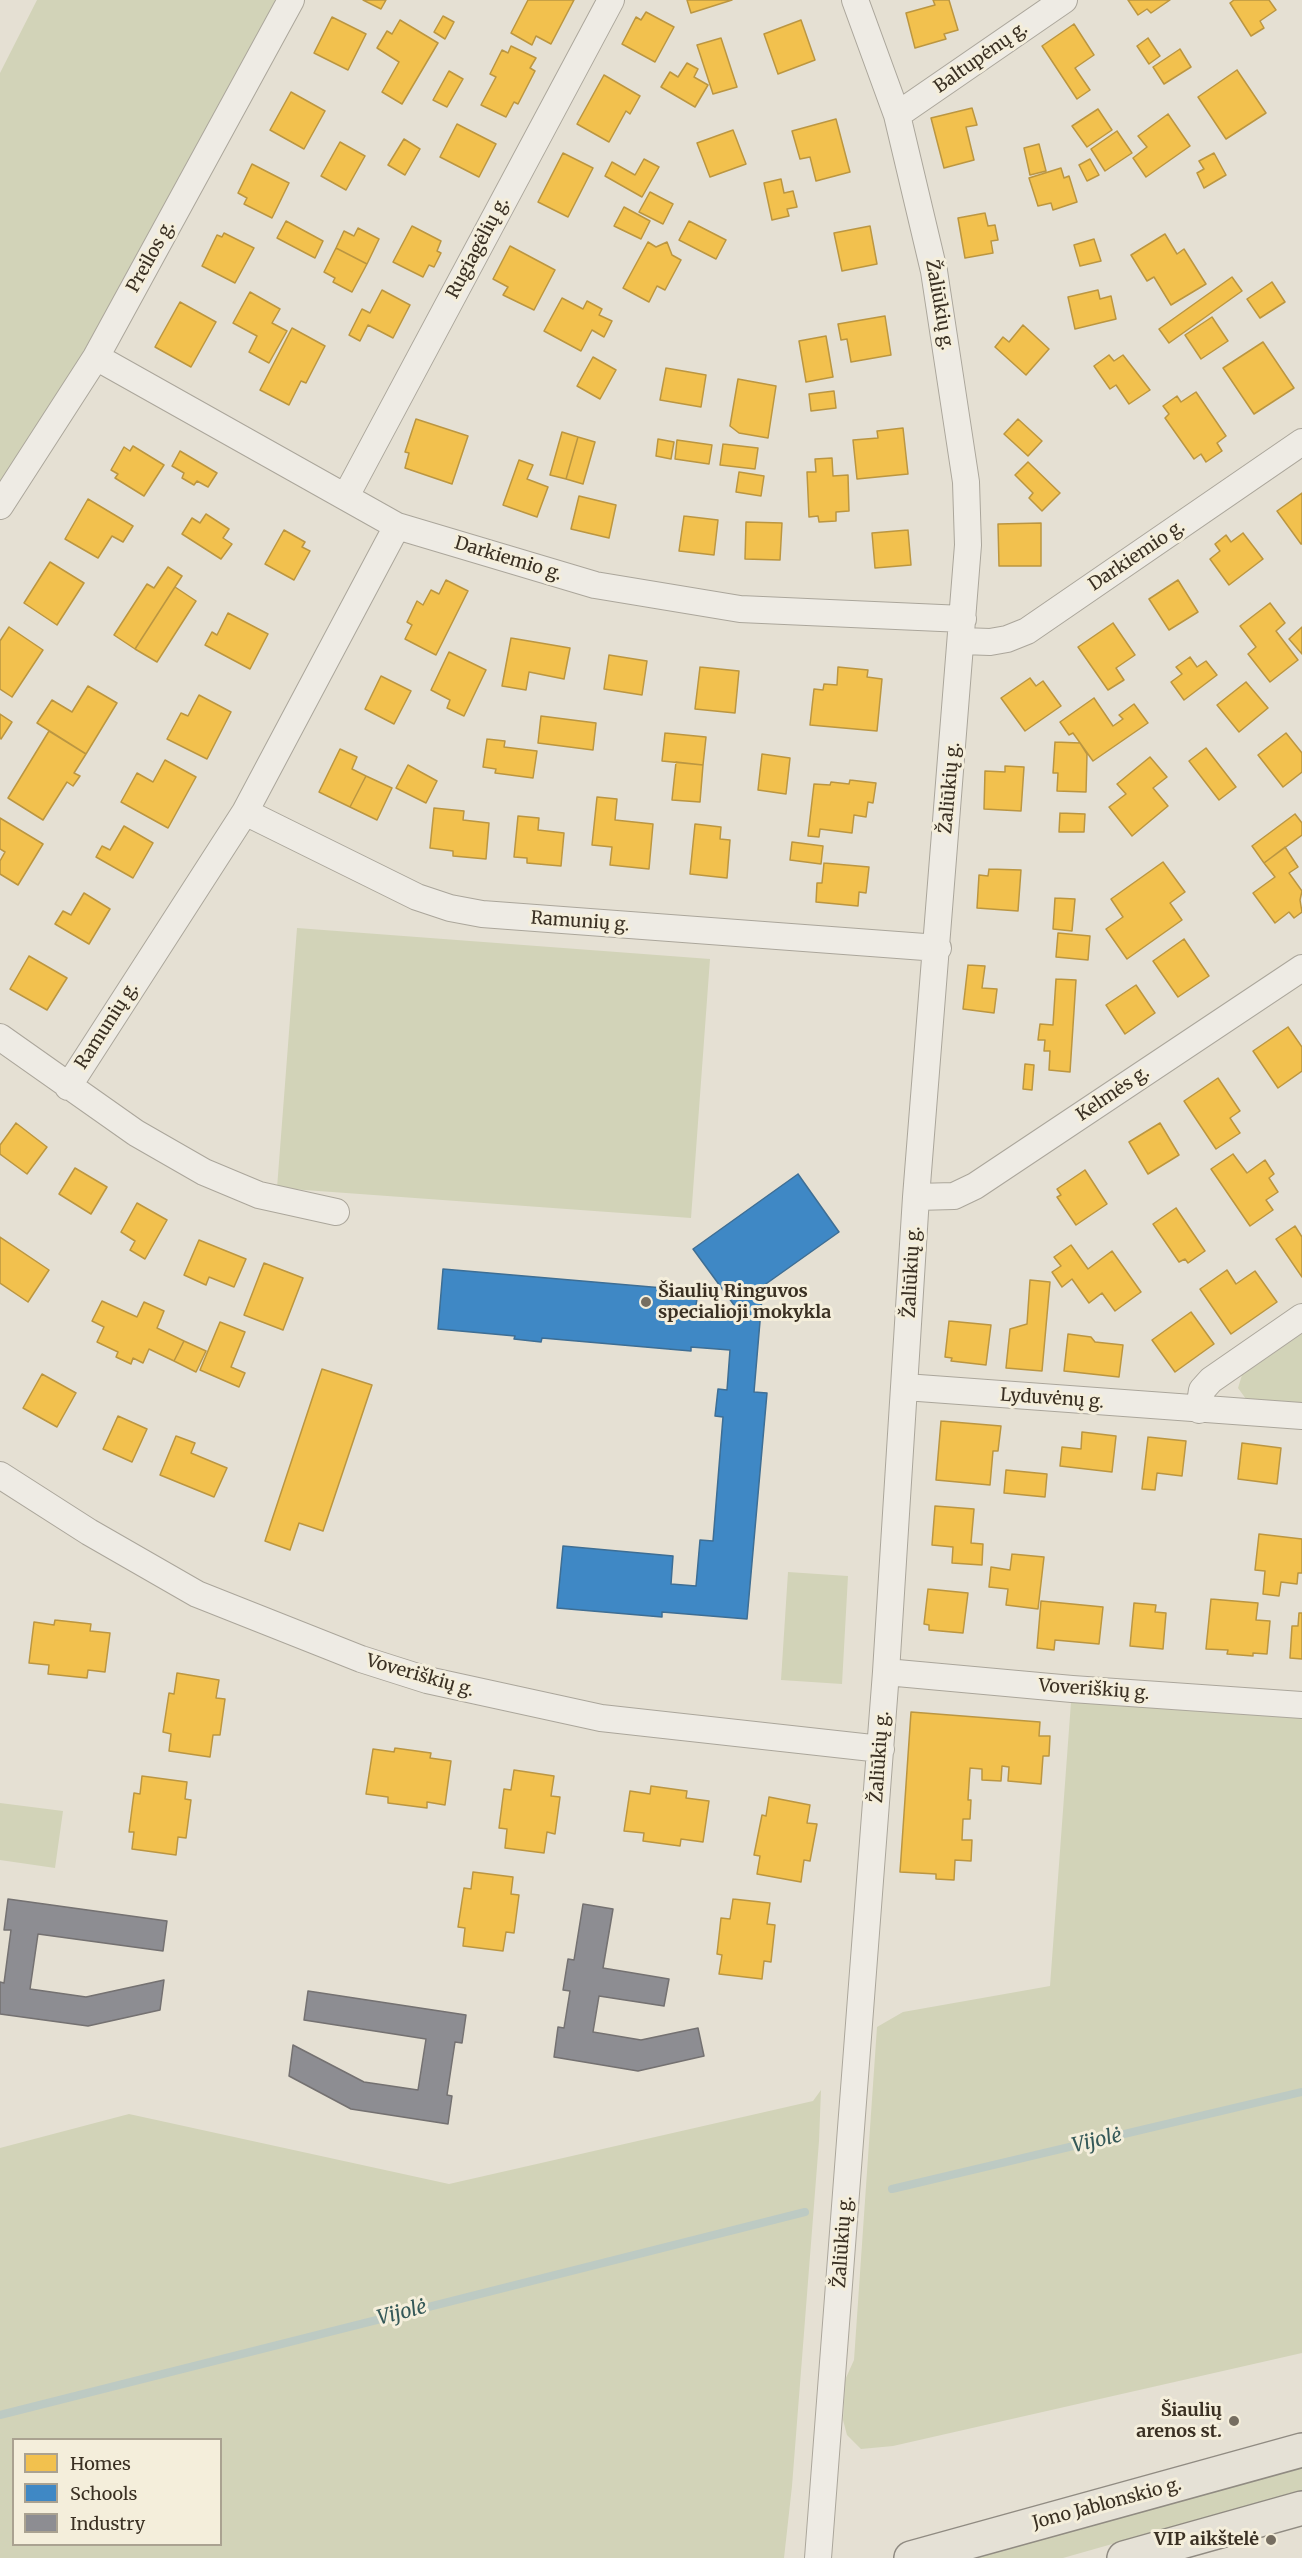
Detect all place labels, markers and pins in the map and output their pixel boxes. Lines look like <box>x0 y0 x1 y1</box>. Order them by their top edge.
place label: Šiaulių Ringuvos specialioji mokykla <box>658 1281 831 1324</box>
marker: Šiaulių Ringuvos specialioji mokykla <box>639 1295 653 1309</box>
place label: Šiaulių arenos st. <box>1136 2400 1222 2442</box>
marker: Šiaulių arenos st. <box>1227 2414 1241 2428</box>
place label: VIP aikštelė <box>1154 2529 1259 2551</box>
marker: VIP aikštelė <box>1264 2533 1278 2547</box>

